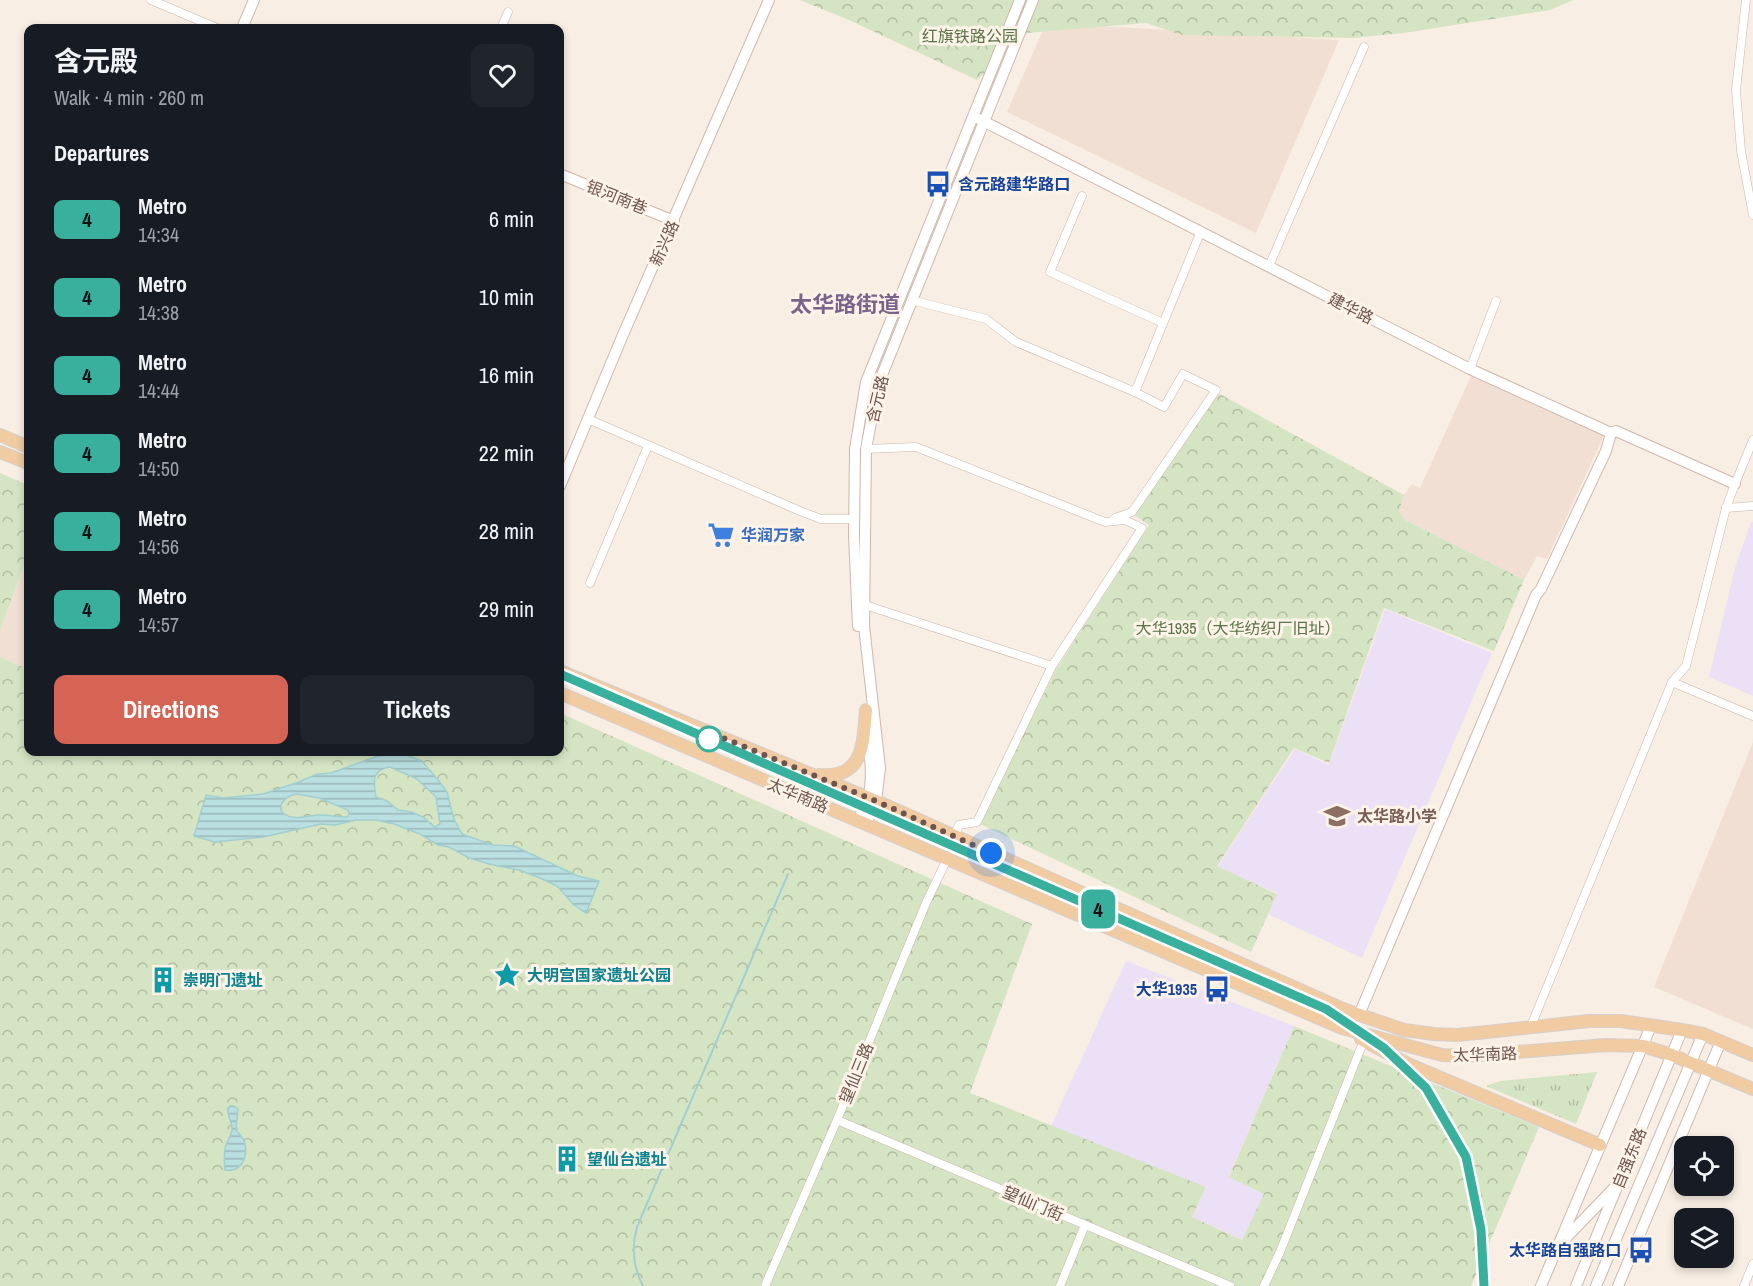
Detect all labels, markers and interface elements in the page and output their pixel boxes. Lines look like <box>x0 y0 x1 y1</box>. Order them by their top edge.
park label: 红旗铁路公园 <box>922 25 1018 47</box>
text: 含元殿 <box>54 42 138 80</box>
button: heart <box>471 44 534 107</box>
text: Walk · 4 min · 260 m <box>54 84 204 111</box>
text: Departures <box>54 138 149 168</box>
bus stop icon: 含元路建华路口 <box>923 169 953 199</box>
place label: 含元路建华路口 <box>958 173 1070 195</box>
street label: 银河南巷 <box>583 175 651 219</box>
text: Metro <box>138 191 187 221</box>
text: 6 min <box>489 204 534 234</box>
text: 4 <box>82 205 92 234</box>
street label: 新兴路 <box>644 217 684 269</box>
text: 14:34 <box>138 221 179 248</box>
text: Metro <box>138 269 187 299</box>
text: 10 min <box>479 282 534 312</box>
text: 4 <box>82 283 92 312</box>
street label: 建华路 <box>1325 287 1377 329</box>
district label: 太华路街道 <box>790 289 900 319</box>
text: 14:38 <box>138 299 179 326</box>
text: Metro <box>138 347 187 377</box>
text: 16 min <box>479 360 534 390</box>
text: 4 <box>82 361 92 390</box>
street label: 含元路 <box>861 373 893 425</box>
text: 14:44 <box>138 377 179 404</box>
text: Metro <box>138 425 187 455</box>
text: 22 min <box>479 438 534 468</box>
text: 4 <box>82 439 92 468</box>
text: 14:50 <box>138 455 179 482</box>
text: Metro <box>138 503 187 533</box>
text: 28 min <box>479 516 534 546</box>
text: 4 <box>82 517 92 546</box>
supermarket icon: 华润万家 <box>706 520 736 550</box>
place label: 华润万家 <box>741 524 805 546</box>
text: 14:56 <box>138 533 179 560</box>
text: Metro <box>138 581 187 611</box>
text: 29 min <box>479 594 534 624</box>
text: 4 <box>82 595 92 624</box>
text: 14:57 <box>138 611 179 638</box>
park label: 大华1935（大华纺织厂旧址） <box>1135 617 1341 639</box>
button: Directions <box>54 675 288 744</box>
button: Tickets <box>300 675 534 744</box>
unlabelled marker <box>696 726 722 752</box>
street label: 太华南路 <box>764 772 832 818</box>
school or university icon: 太华路小学 <box>1322 801 1352 831</box>
place label: 太华路小学 <box>1357 805 1437 827</box>
your location <box>976 838 1006 868</box>
line badge: 4 <box>1078 890 1118 928</box>
text: 4 <box>1093 895 1103 924</box>
place icon: 大明宫国家遗址公园 <box>492 960 522 990</box>
place label: 大明宫国家遗址公园 <box>527 964 671 986</box>
building icon: 崇明门遗址 <box>148 965 178 995</box>
place label: 崇明门遗址 <box>183 969 263 991</box>
bus stop icon: 大华1935 <box>1202 974 1232 1004</box>
place label: 大华1935 <box>1136 978 1197 1000</box>
street label: 望仙三路 <box>834 1039 878 1107</box>
street label: 太华南路 <box>1453 1042 1517 1066</box>
street label: 自强东路 <box>1607 1124 1651 1192</box>
map controls <box>1674 1136 1734 1268</box>
button: locate <box>1674 1136 1734 1196</box>
building icon: 望仙台遗址 <box>552 1144 582 1174</box>
place label: 望仙台遗址 <box>587 1148 667 1170</box>
street label: 望仙门街 <box>999 1180 1067 1226</box>
button: layers <box>1674 1208 1734 1268</box>
bus stop icon: 太华路自强路口 <box>1626 1235 1656 1265</box>
place label: 太华路自强路口 <box>1509 1239 1621 1261</box>

